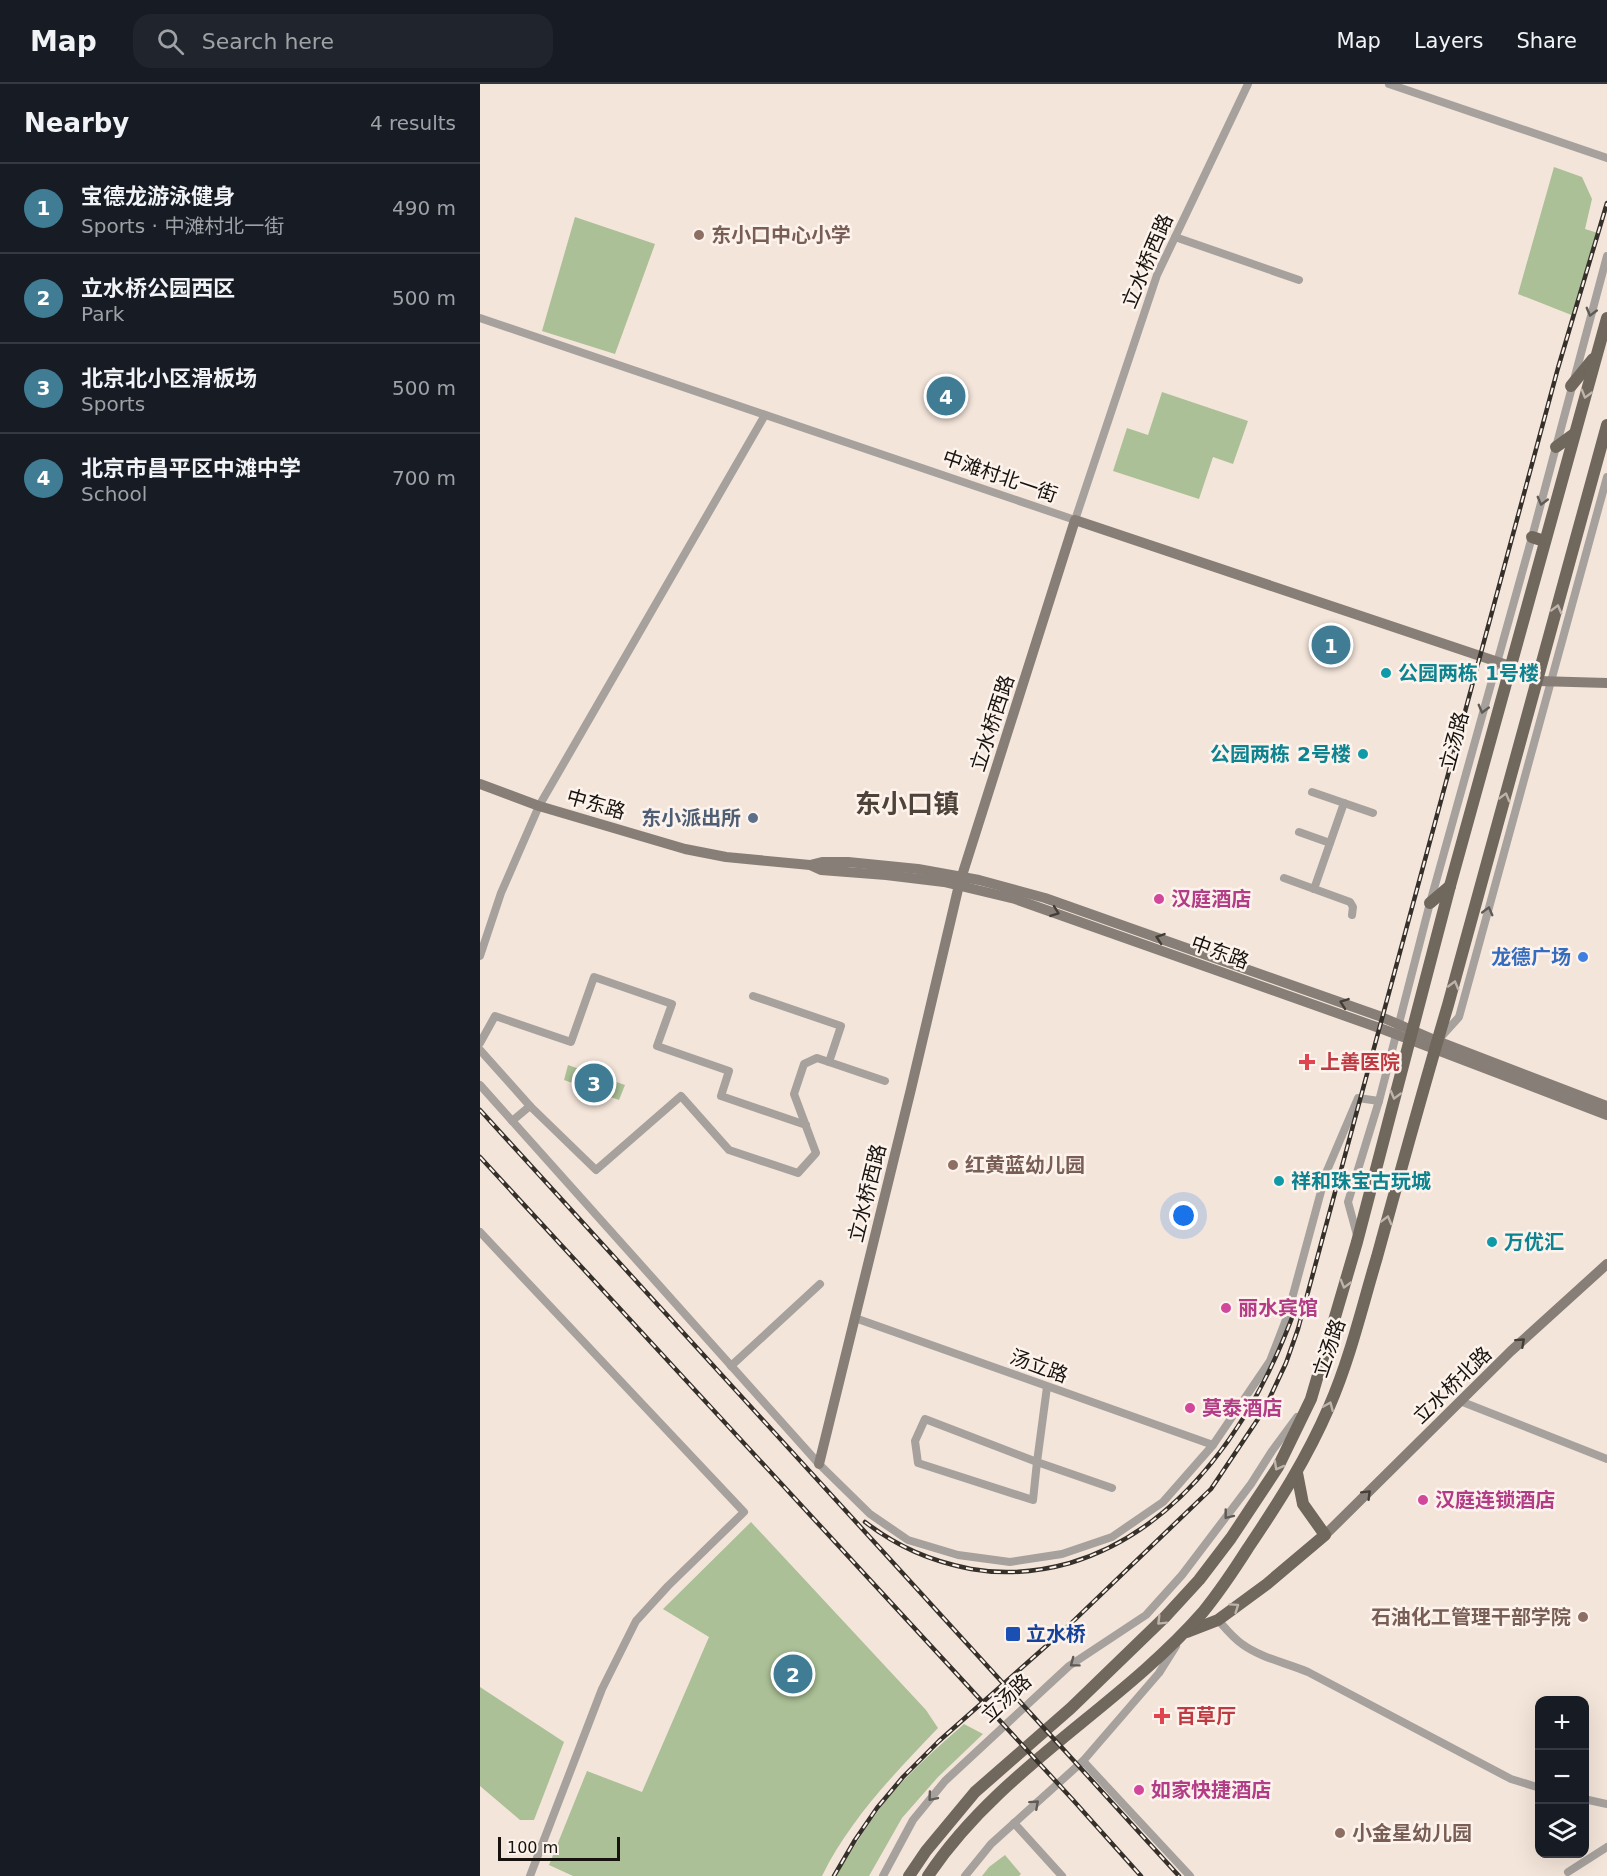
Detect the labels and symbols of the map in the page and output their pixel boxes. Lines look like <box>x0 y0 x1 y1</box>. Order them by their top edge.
street label: 立水桥西路 <box>1116 210 1178 312</box>
place label: 东小口中心小学 <box>711 223 851 247</box>
marker: 东小口中心小学 <box>692 228 706 242</box>
one-way arrow <box>1586 307 1599 317</box>
pin: 4 <box>926 374 966 418</box>
one-way arrow <box>1580 389 1593 399</box>
street label: 中滩村北一街 <box>939 445 1061 507</box>
one-way arrow <box>1536 496 1549 506</box>
one-way arrow <box>1550 604 1563 614</box>
pin: 1 <box>1312 622 1350 668</box>
place label: 公园两栋 1号楼 <box>1398 661 1539 685</box>
marker: 公园两栋 1号楼 <box>1379 666 1393 680</box>
street label: 立水桥西路 <box>965 672 1019 774</box>
one-way arrow <box>1478 703 1490 714</box>
street label: 立汤路 <box>1435 709 1473 773</box>
place label: 公园两栋 2号楼 <box>1210 742 1351 766</box>
marker: 公园两栋 2号楼 <box>1356 747 1370 761</box>
street label: 中东路 <box>564 784 628 824</box>
district label: 东小口镇 <box>855 789 959 819</box>
one-way arrow <box>1498 792 1510 803</box>
place label: 东小派出所 <box>641 806 741 830</box>
marker: 东小派出所 <box>746 811 760 825</box>
place label: 汉庭酒店 <box>1171 887 1251 911</box>
marker: 汉庭酒店 <box>1152 892 1166 906</box>
one-way arrow <box>1049 905 1060 918</box>
one-way arrow <box>1481 906 1493 916</box>
street label: 中东路 <box>1188 930 1252 974</box>
one-way arrow <box>1155 932 1166 945</box>
place label: 龙德广场 <box>1491 945 1571 969</box>
marker: 龙德广场 <box>1576 950 1590 964</box>
one-way arrow <box>1446 980 1459 990</box>
one-way arrow <box>1339 997 1350 1010</box>
place label: 上善医院 <box>1320 1050 1400 1074</box>
marker: 上善医院 <box>1298 1053 1316 1071</box>
pin: 3 <box>574 1060 614 1106</box>
one-way arrow <box>1390 1089 1402 1100</box>
street label: 立水桥西路 <box>843 1142 891 1244</box>
place label: 红黄蓝幼儿园 <box>965 1153 1085 1177</box>
marker: 红黄蓝幼儿园 <box>946 1158 960 1172</box>
place label: 祥和珠宝古玩城 <box>1291 1169 1431 1193</box>
marker: 祥和珠宝古玩城 <box>1272 1174 1286 1188</box>
your location <box>1169 1201 1198 1230</box>
one-way arrow <box>1380 1215 1392 1226</box>
place label: 万优汇 <box>1504 1230 1564 1254</box>
marker: 万优汇 <box>1485 1235 1499 1249</box>
one-way arrow <box>1340 1278 1352 1289</box>
place label: 丽水宾馆 <box>1238 1296 1318 1320</box>
marker: 丽水宾馆 <box>1219 1301 1233 1315</box>
street label: 立汤路 <box>1308 1316 1350 1380</box>
one-way arrow <box>1514 1338 1525 1349</box>
street label: 立水桥北路 <box>1408 1342 1496 1428</box>
street label: 汤立路 <box>1007 1344 1071 1388</box>
place label: 莫泰酒店 <box>1202 1396 1282 1420</box>
marker: 莫泰酒店 <box>1183 1401 1197 1415</box>
one-way arrow <box>1322 1401 1334 1412</box>
one-way arrow <box>1273 1460 1285 1470</box>
place label: 汉庭连锁酒店 <box>1435 1488 1555 1512</box>
one-way arrow <box>1359 1490 1370 1501</box>
marker: 汉庭连锁酒店 <box>1416 1493 1430 1507</box>
one-way arrow <box>1224 1508 1235 1519</box>
one-way arrow <box>1229 1603 1240 1614</box>
place label: 石油化工管理干部学院 <box>1371 1605 1571 1629</box>
marker: 石油化工管理干部学院 <box>1576 1610 1590 1624</box>
one-way arrow <box>1157 1614 1168 1625</box>
place label: 立水桥 <box>1026 1622 1086 1646</box>
marker: 立水桥 <box>1004 1625 1022 1643</box>
pin: 2 <box>774 1652 812 1696</box>
one-way arrow <box>1070 1656 1081 1667</box>
street label: 立汤路 <box>976 1669 1036 1727</box>
place label: 百草厅 <box>1176 1704 1236 1728</box>
marker: 百草厅 <box>1153 1707 1171 1725</box>
place label: 如家快捷酒店 <box>1151 1778 1271 1802</box>
marker: 如家快捷酒店 <box>1132 1783 1146 1797</box>
one-way arrow <box>929 1790 940 1801</box>
one-way arrow <box>1028 1800 1039 1811</box>
place label: 小金星幼儿园 <box>1352 1821 1472 1845</box>
marker: 小金星幼儿园 <box>1333 1826 1347 1840</box>
scale bar <box>498 1834 620 1862</box>

